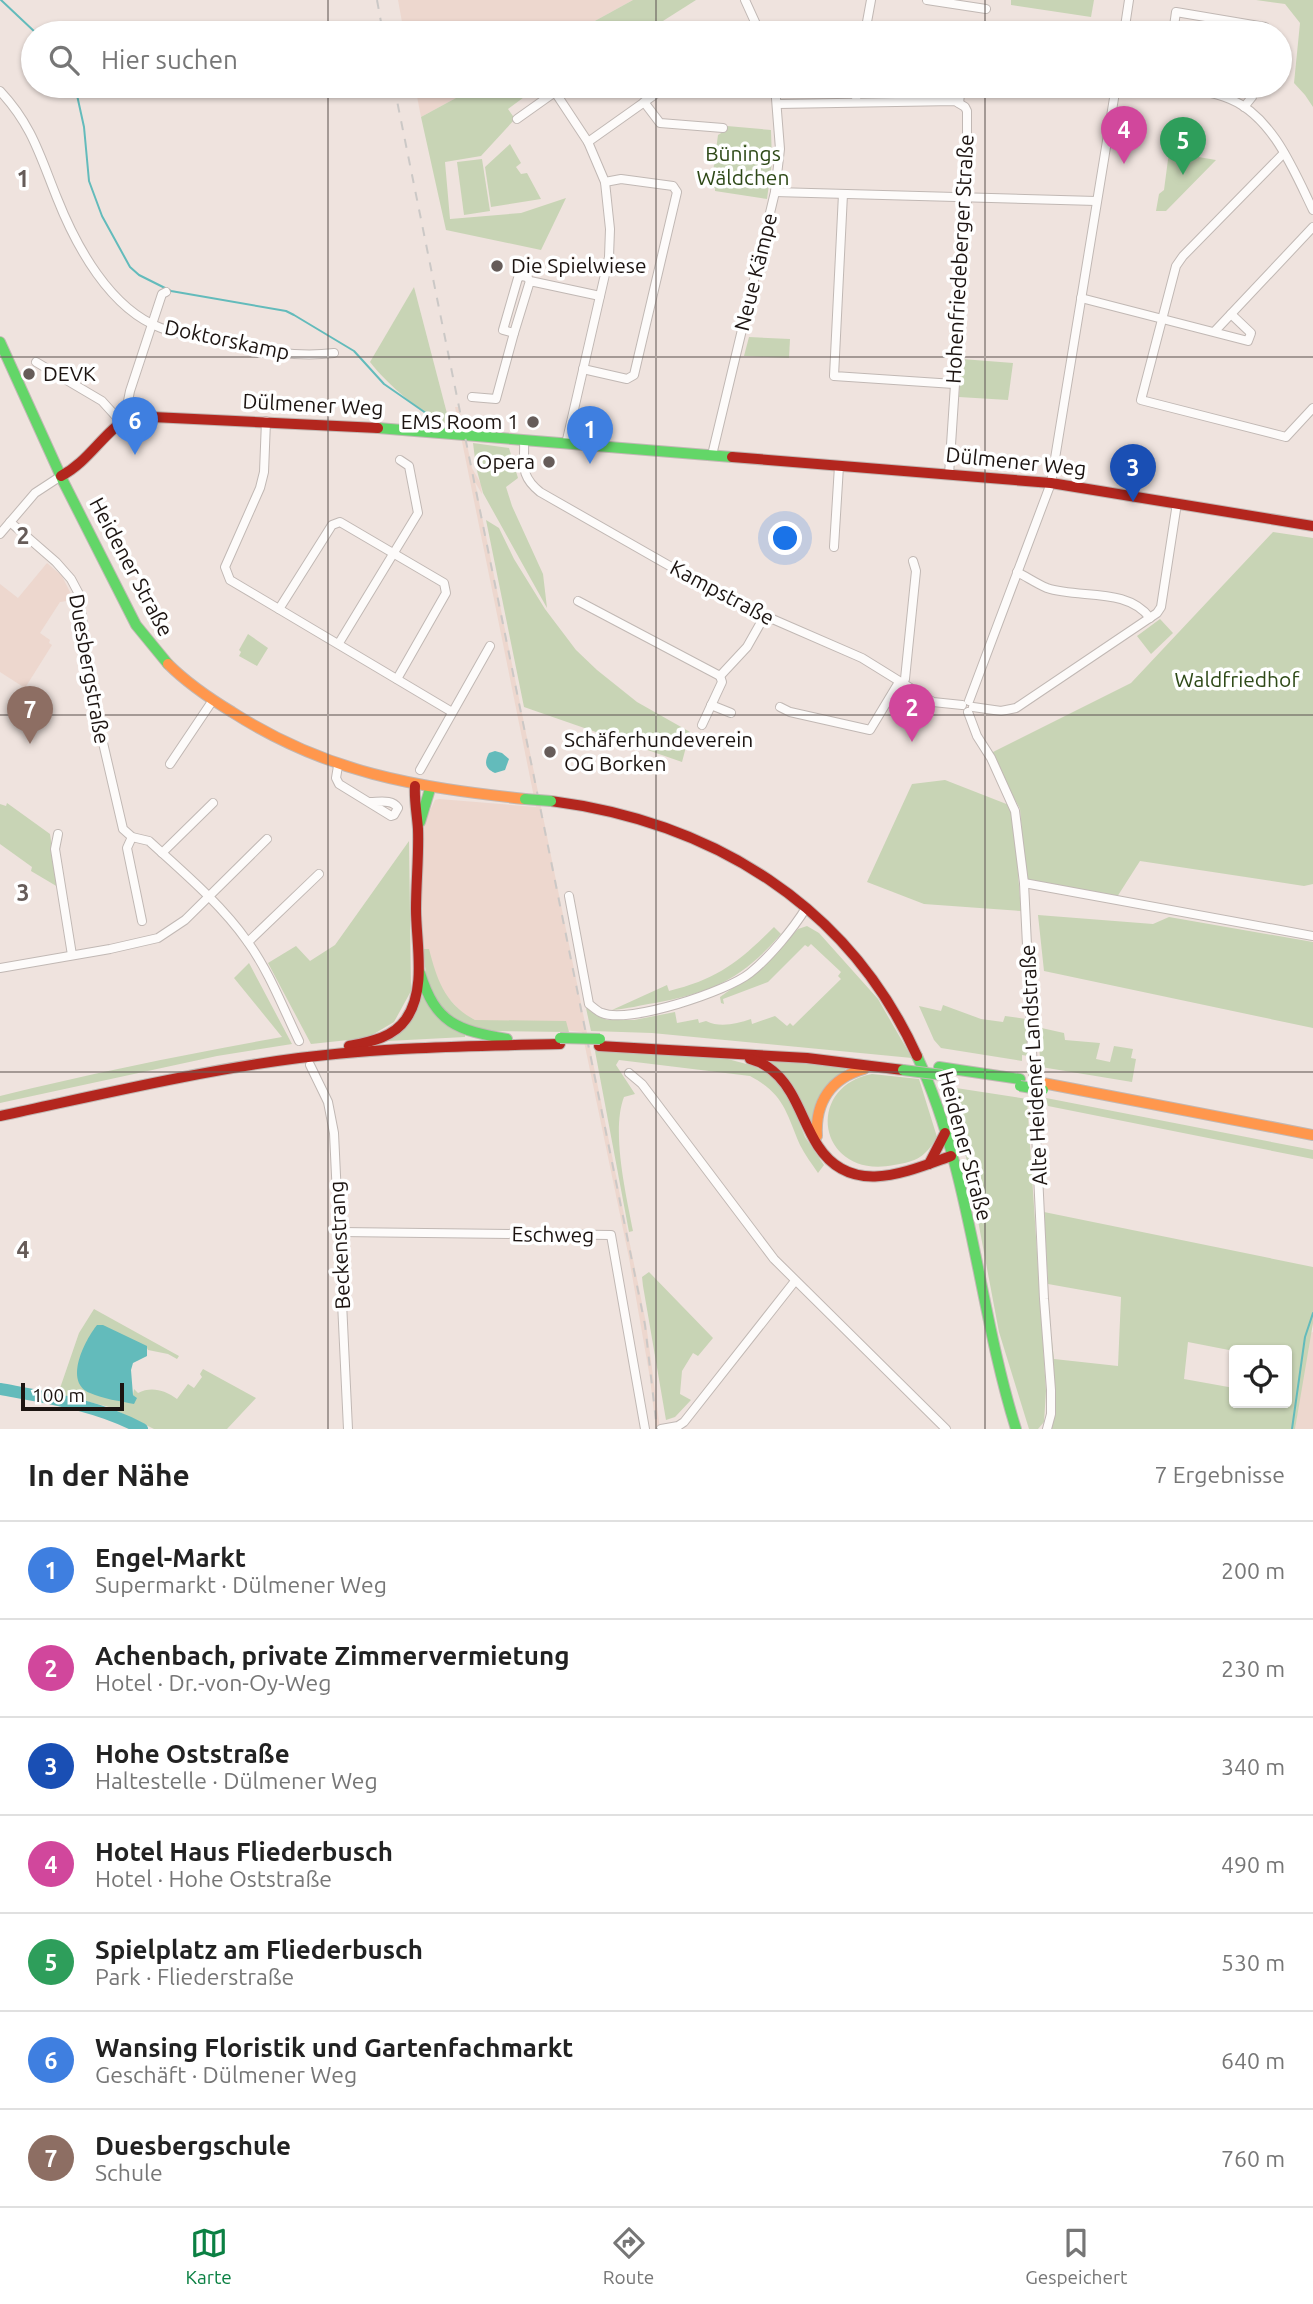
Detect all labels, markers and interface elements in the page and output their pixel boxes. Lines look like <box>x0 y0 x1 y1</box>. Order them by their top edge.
search box <box>21 21 1292 98</box>
icon: search <box>45 41 83 79</box>
text: Hier suchen <box>101 45 238 74</box>
pin: 4 <box>1101 106 1147 164</box>
pin: 5 <box>1160 117 1206 175</box>
street label: Hohenfriedeberger Straße <box>940 134 978 384</box>
park label: Bünings Wäldchen <box>697 141 789 189</box>
text: 1 <box>17 166 29 191</box>
street label: Neue Kämpe <box>729 210 781 333</box>
place label: Die Spielwiese <box>511 253 647 277</box>
marker: Die Spielwiese <box>489 258 505 274</box>
street label: Doktorskamp <box>163 314 292 364</box>
place label: DEVK <box>43 361 96 385</box>
marker: DEVK <box>21 366 37 382</box>
street label: Dülmener Weg <box>242 388 384 420</box>
pin: 6 <box>112 397 158 455</box>
pin: 1 <box>567 406 613 464</box>
place label: EMS Room 1 <box>401 409 519 433</box>
marker: EMS Room 1 <box>525 414 541 430</box>
street label: Dülmener Weg <box>945 442 1088 480</box>
pin: 3 <box>1110 444 1156 502</box>
place label: Opera <box>476 449 535 473</box>
marker: Opera <box>541 454 557 470</box>
street label: Heidener Straße <box>85 493 179 640</box>
your location <box>768 521 802 555</box>
text: 2 <box>17 523 29 548</box>
street label: Kampstraße <box>666 555 779 630</box>
street label: Duesbergstraße <box>65 592 115 746</box>
park label: Waldfriedhof <box>1175 667 1300 691</box>
pin: 2 <box>889 684 935 742</box>
pin: 7 <box>7 686 53 744</box>
place label: Schäferhundeverein OG Borken <box>564 727 753 775</box>
marker: Schäferhundeverein OG Borken <box>542 744 558 760</box>
text: 3 <box>17 880 29 905</box>
street label: Alte Heidener Landstraße <box>1015 944 1051 1186</box>
street label: Heidener Straße <box>934 1068 997 1223</box>
street label: Beckenstrang <box>324 1180 354 1310</box>
street label: Eschweg <box>512 1221 595 1247</box>
text: 4 <box>17 1237 30 1262</box>
map controls <box>1229 1345 1292 1408</box>
button: locate <box>1229 1345 1292 1408</box>
scale bar <box>21 1380 124 1412</box>
text: 100 m <box>32 1384 85 1406</box>
text: In der Nähe <box>28 1458 190 1492</box>
text: 7 Ergebnisse <box>1154 1462 1285 1487</box>
text: Engel-Markt <box>95 1543 246 1572</box>
text: 1 <box>45 1558 57 1583</box>
text: 200 m <box>1221 1558 1285 1583</box>
text: Supermarkt · Dülmener Weg <box>95 1572 387 1597</box>
text: Achenbach, private Zimmervermietung <box>95 1641 570 1670</box>
text: 2 <box>45 1656 57 1681</box>
text: 230 m <box>1221 1656 1285 1681</box>
text: Hotel · Dr.-von-Oy-Weg <box>95 1670 332 1695</box>
text: Hohe Oststraße <box>95 1739 290 1768</box>
text: 3 <box>45 1754 57 1779</box>
text: 340 m <box>1221 1754 1285 1779</box>
text: Haltestelle · Dülmener Weg <box>95 1768 378 1793</box>
text: Hotel Haus Fliederbusch <box>95 1837 393 1866</box>
text: 4 <box>45 1852 57 1877</box>
text: 490 m <box>1221 1852 1285 1877</box>
text: Hotel · Hohe Oststraße <box>95 1866 332 1891</box>
text: Spielplatz am Fliederbusch <box>95 1935 423 1964</box>
text: 5 <box>45 1950 57 1975</box>
text: 530 m <box>1221 1950 1285 1975</box>
text: Park · Fliederstraße <box>95 1964 294 1989</box>
text: Wansing Floristik und Gartenfachmarkt <box>95 2033 573 2062</box>
text: 6 <box>45 2048 57 2073</box>
text: 640 m <box>1221 2048 1285 2073</box>
text: Geschäft · Dülmener Weg <box>95 2062 357 2087</box>
text: Duesbergschule <box>95 2131 291 2160</box>
text: 7 <box>45 2146 57 2171</box>
text: 760 m <box>1221 2146 1285 2171</box>
text: Schule <box>95 2160 163 2185</box>
tab: Karte <box>185 2224 232 2288</box>
tab: Route <box>603 2224 654 2288</box>
tab: Gespeichert <box>1025 2224 1128 2288</box>

